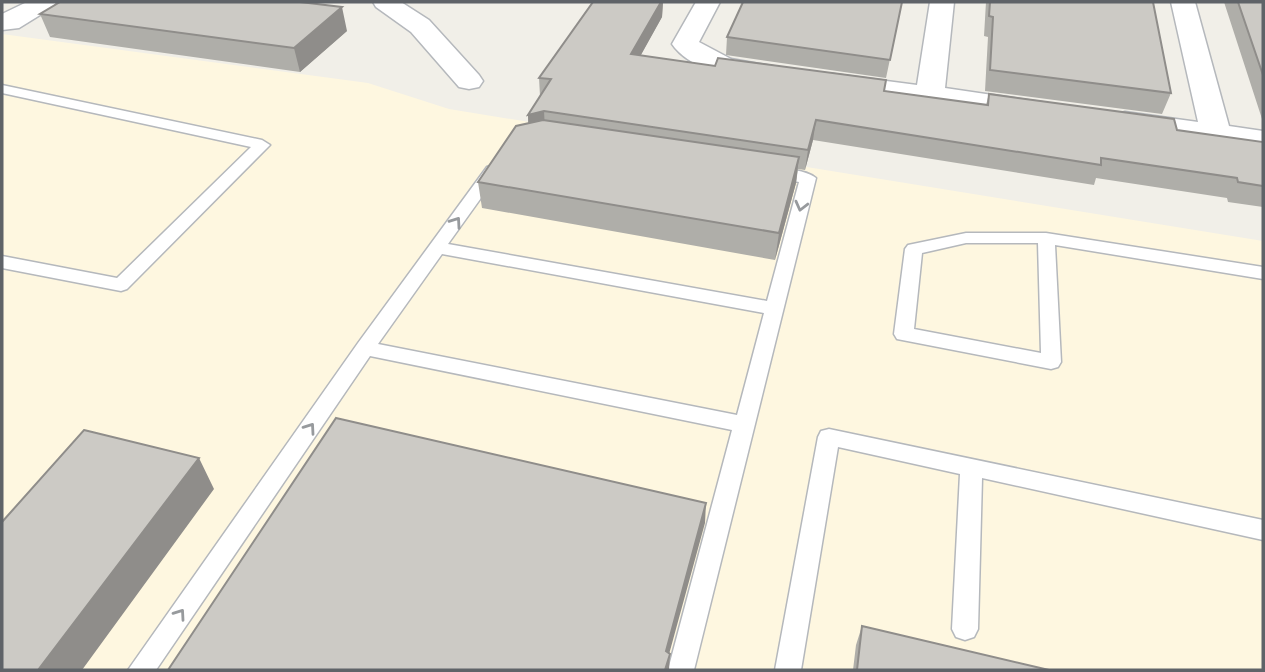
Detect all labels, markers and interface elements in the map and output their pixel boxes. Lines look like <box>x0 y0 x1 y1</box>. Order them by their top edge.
one-way arrow <box>795 199 809 211</box>
one-way arrow <box>448 217 460 230</box>
one-way arrow <box>302 423 314 436</box>
one-way arrow <box>172 609 184 622</box>

